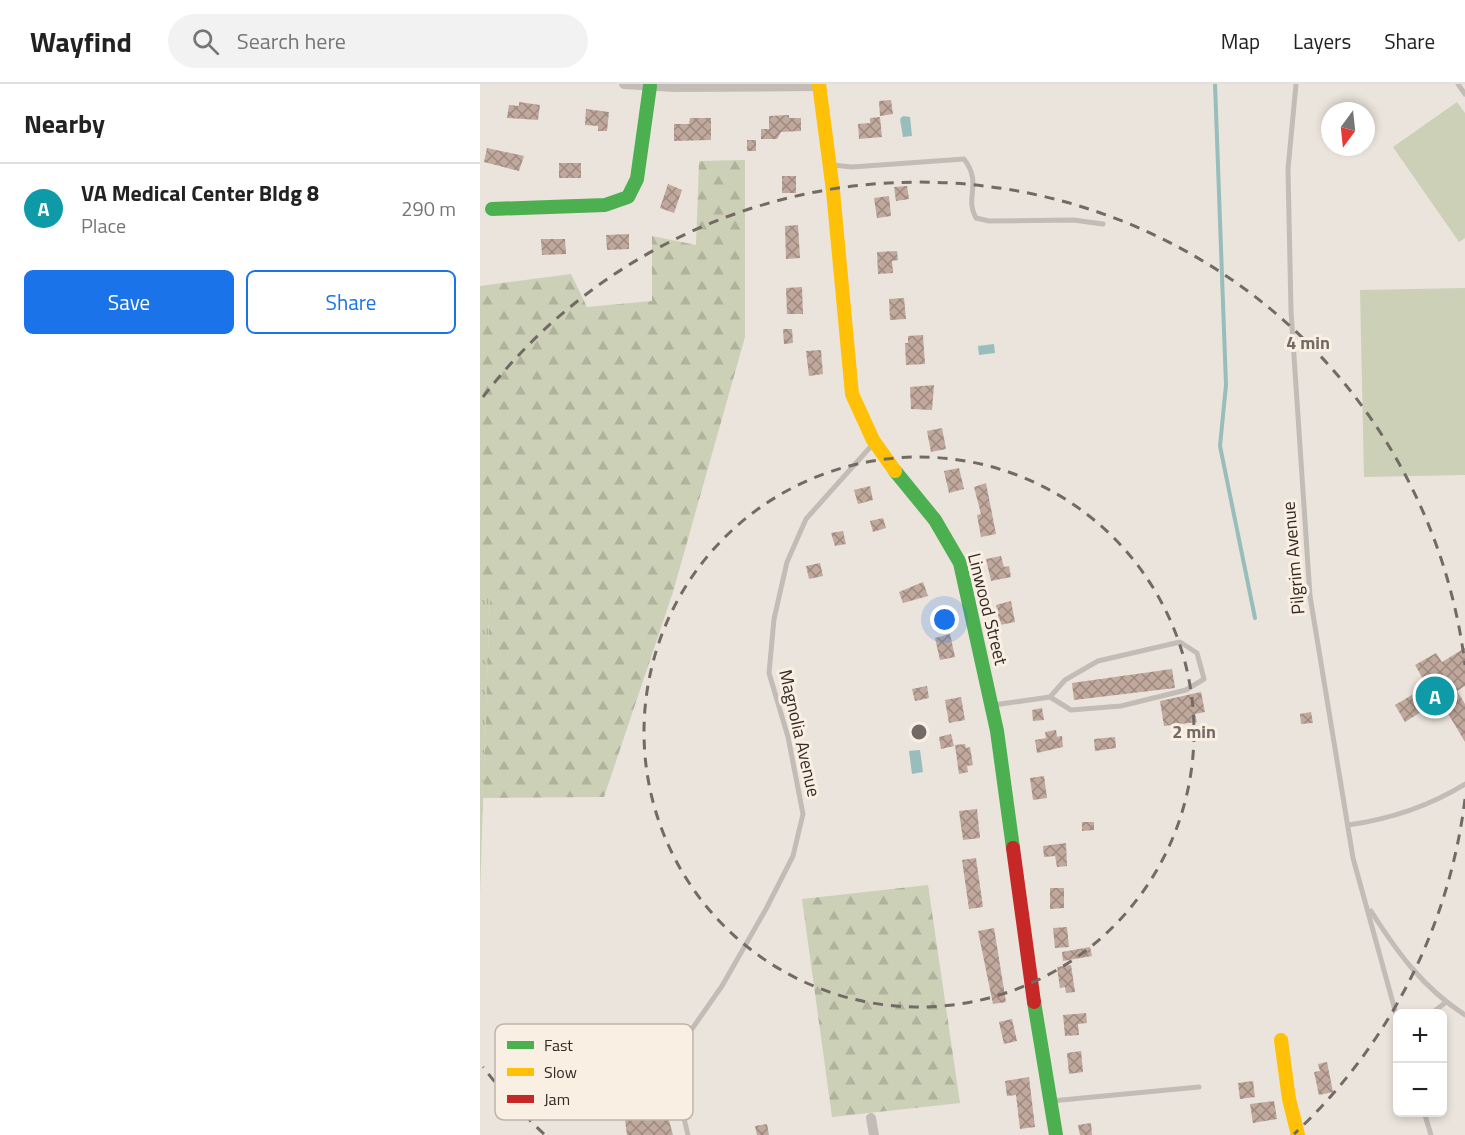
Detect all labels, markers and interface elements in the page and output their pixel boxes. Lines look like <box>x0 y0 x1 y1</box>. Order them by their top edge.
search box <box>168 14 588 68</box>
text: Wayfind <box>30 20 132 63</box>
text: Search here <box>237 24 346 58</box>
icon: search <box>189 25 222 58</box>
text: Map <box>1221 25 1260 57</box>
text: Layers <box>1293 25 1351 57</box>
text: Share <box>1384 25 1435 57</box>
north arrow <box>1321 102 1375 156</box>
text: Nearby <box>24 104 105 143</box>
text: VA Medical Center Bldg 8 <box>81 176 319 210</box>
text: A <box>37 193 50 224</box>
text: 290 m <box>401 193 456 224</box>
text: Place <box>81 210 126 241</box>
button: Save <box>24 270 234 334</box>
button: Share <box>246 270 456 334</box>
text: 4 min <box>1286 329 1330 356</box>
street label: Pilgrim Avenue <box>1275 500 1311 616</box>
street label: Linwood Street <box>961 550 1015 669</box>
your location <box>930 605 959 634</box>
street label: Magnolia Avenue <box>772 667 828 799</box>
pin: A <box>1416 674 1454 718</box>
text: 2 min <box>1172 718 1216 745</box>
centre of rings <box>909 722 929 742</box>
map controls <box>1393 1009 1447 1117</box>
button: + <box>1393 1009 1447 1063</box>
legend <box>495 1024 693 1120</box>
text: Fast <box>544 1033 573 1057</box>
text: Slow <box>544 1060 577 1084</box>
button: − <box>1393 1063 1447 1117</box>
text: Jam <box>544 1087 570 1111</box>

